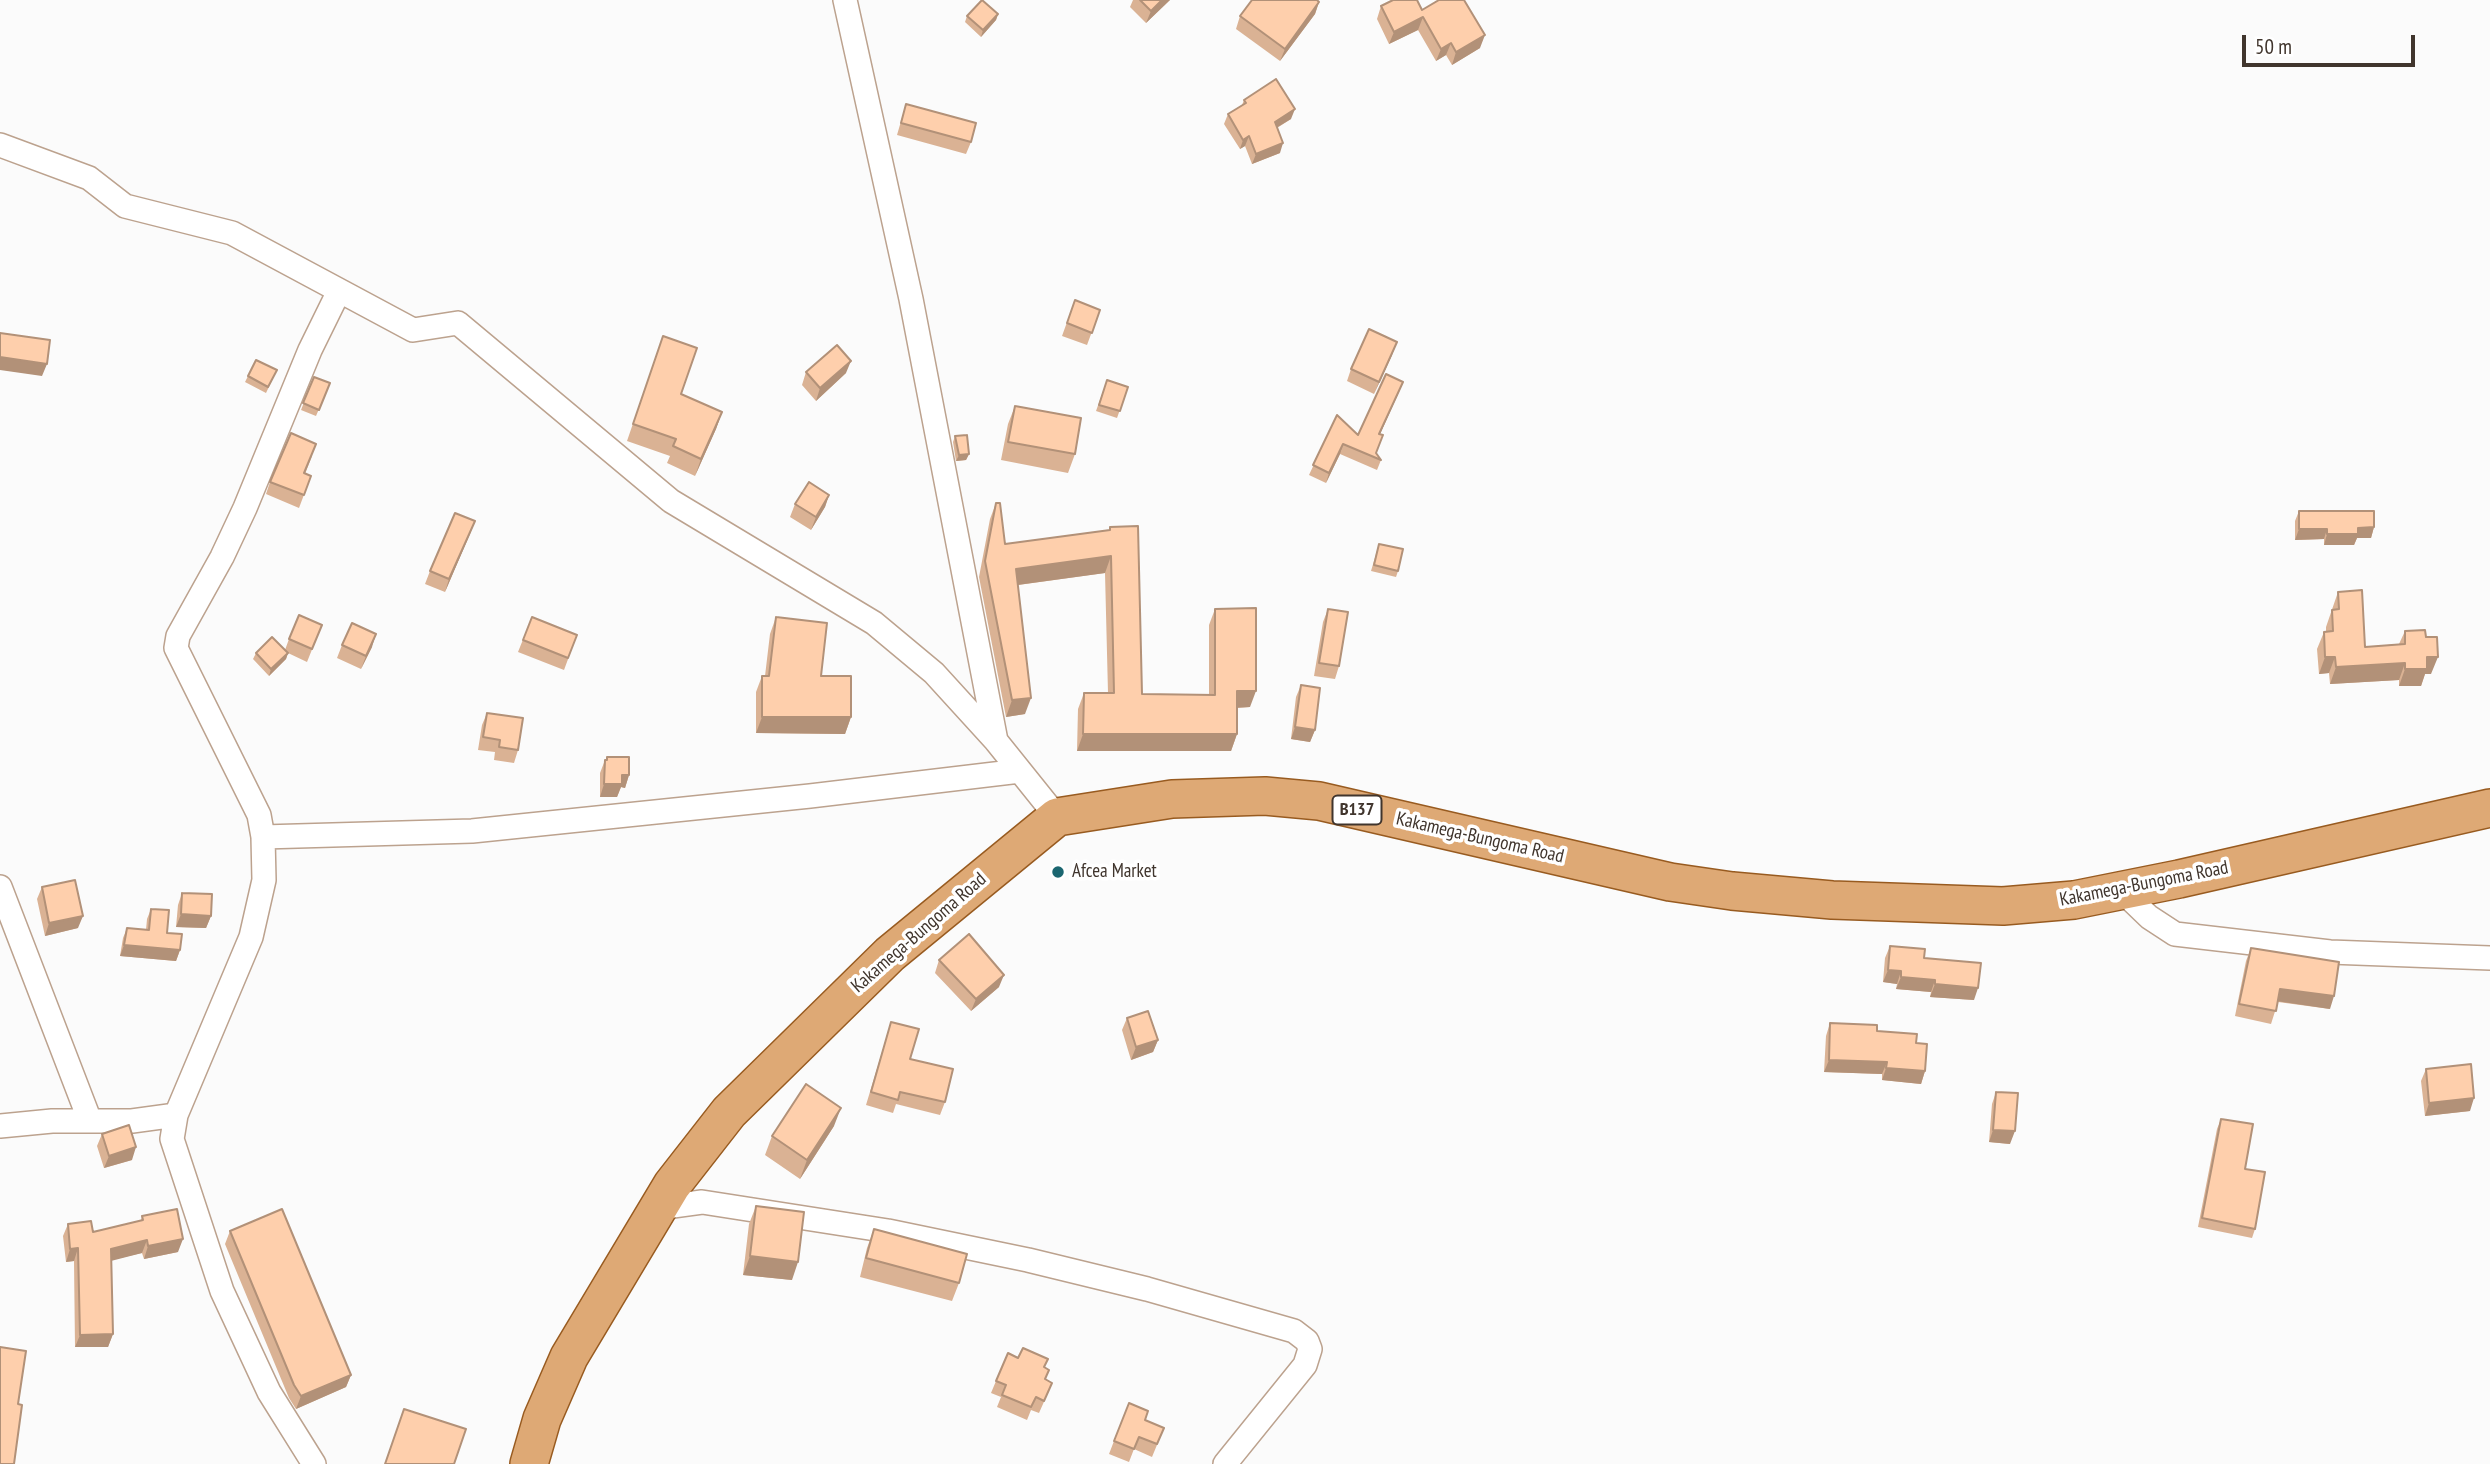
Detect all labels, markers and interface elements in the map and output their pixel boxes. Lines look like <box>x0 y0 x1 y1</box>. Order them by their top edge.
scale bar <box>2245 21 2418 65</box>
text: 50 m <box>2255 33 2292 60</box>
road number: B137 <box>1332 796 1382 824</box>
street label: Kakamega-Bungoma Road <box>1394 808 1566 868</box>
street label: Kakamega-Bungoma Road <box>2058 856 2230 912</box>
place label: Afcea Market <box>1072 861 1157 883</box>
marker: Afcea Market <box>1050 864 1066 880</box>
street label: Kakamega-Bungoma Road <box>847 868 991 998</box>

